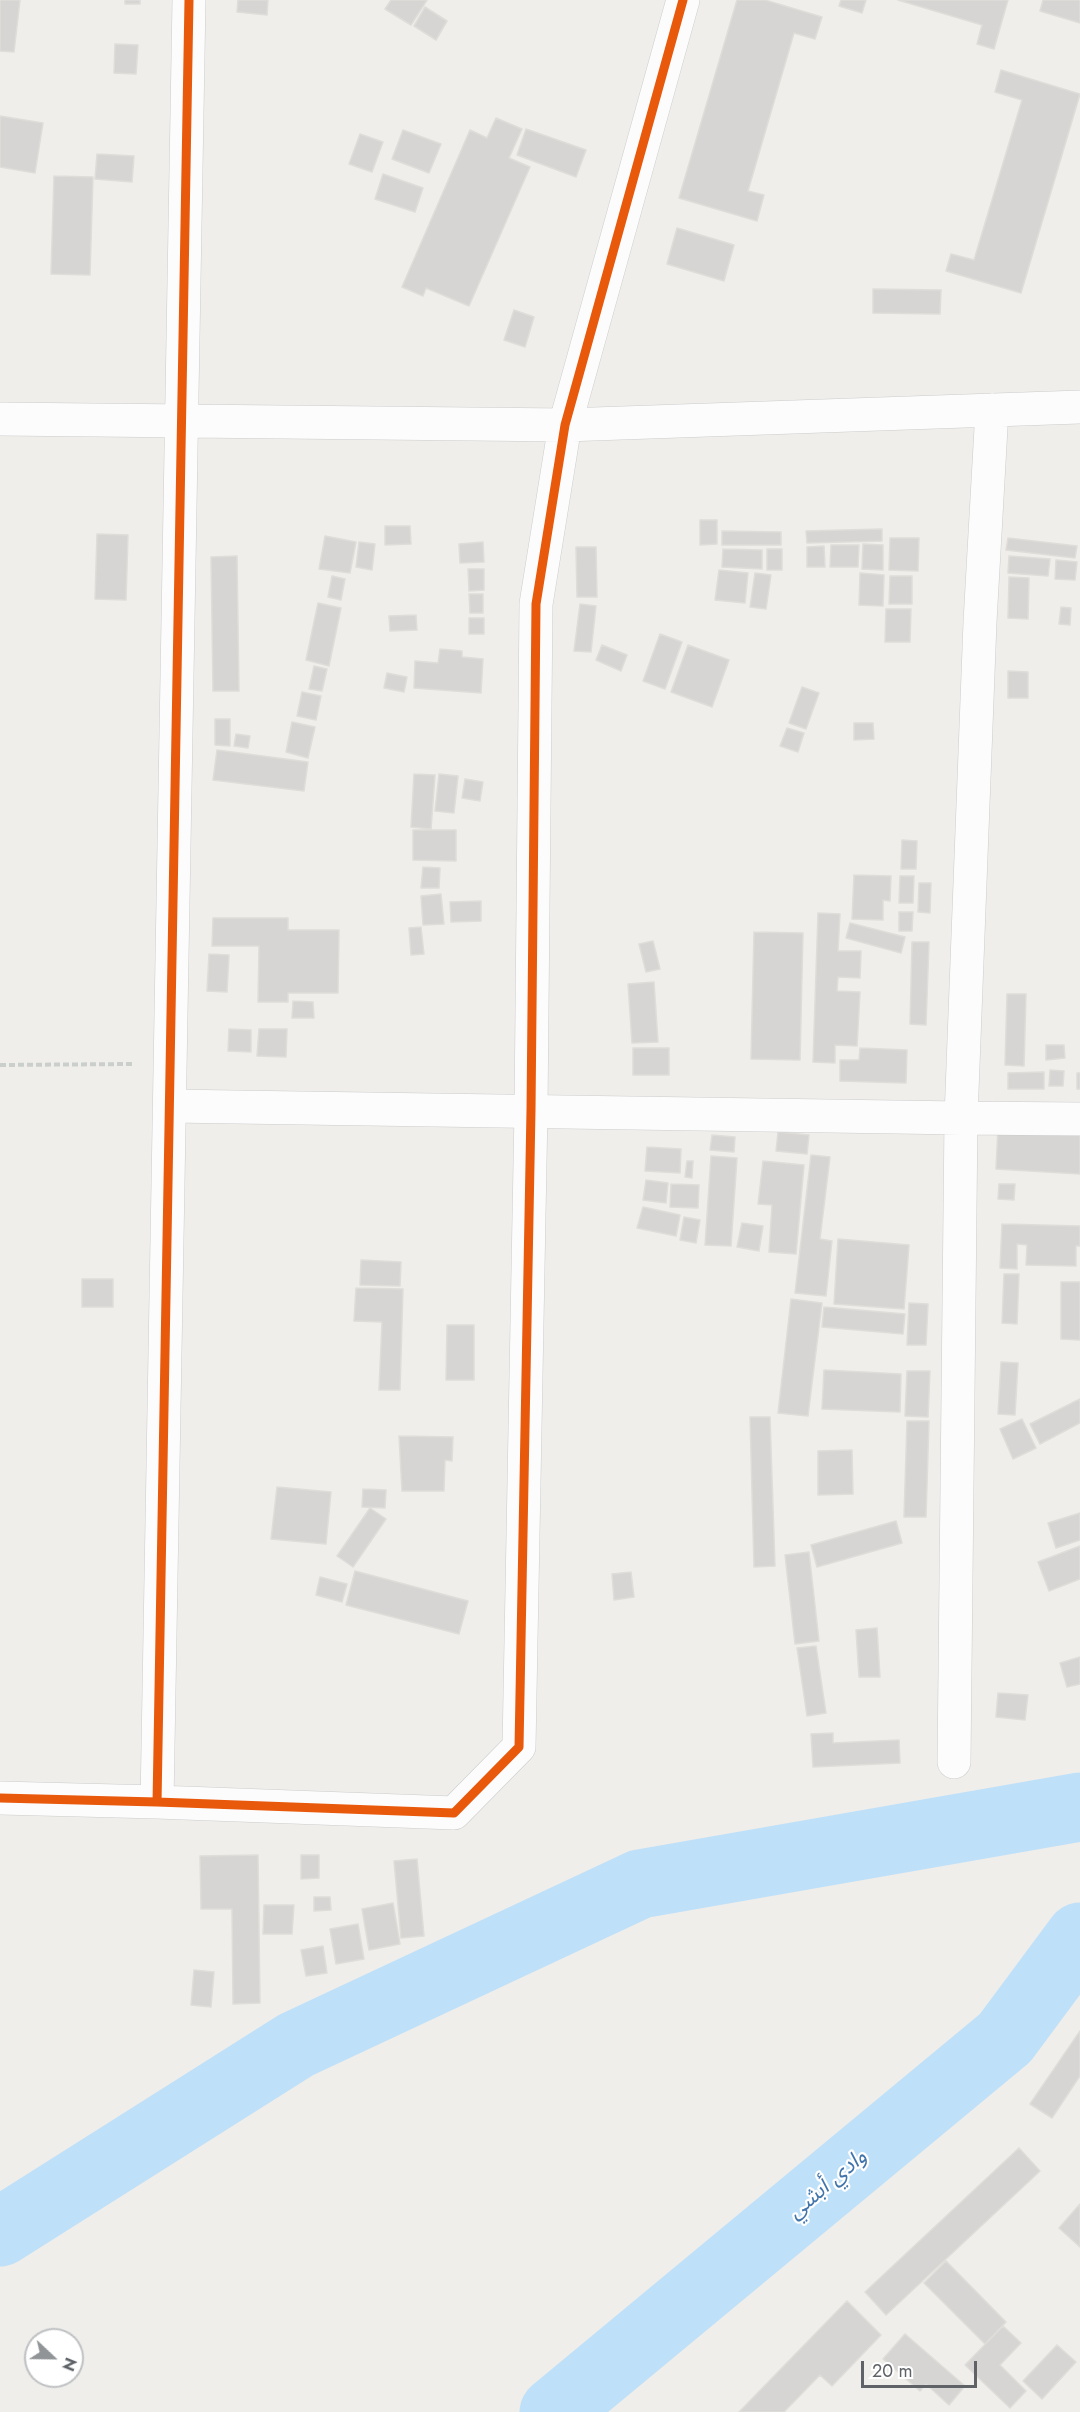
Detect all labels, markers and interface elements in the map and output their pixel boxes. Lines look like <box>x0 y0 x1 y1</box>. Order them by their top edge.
water label: وادي أبشي <box>783 2144 873 2226</box>
north arrow <box>24 2328 84 2388</box>
scale bar <box>864 2349 980 2387</box>
text: N <box>56 2354 82 2374</box>
text: 20 m <box>872 2358 912 2384</box>

